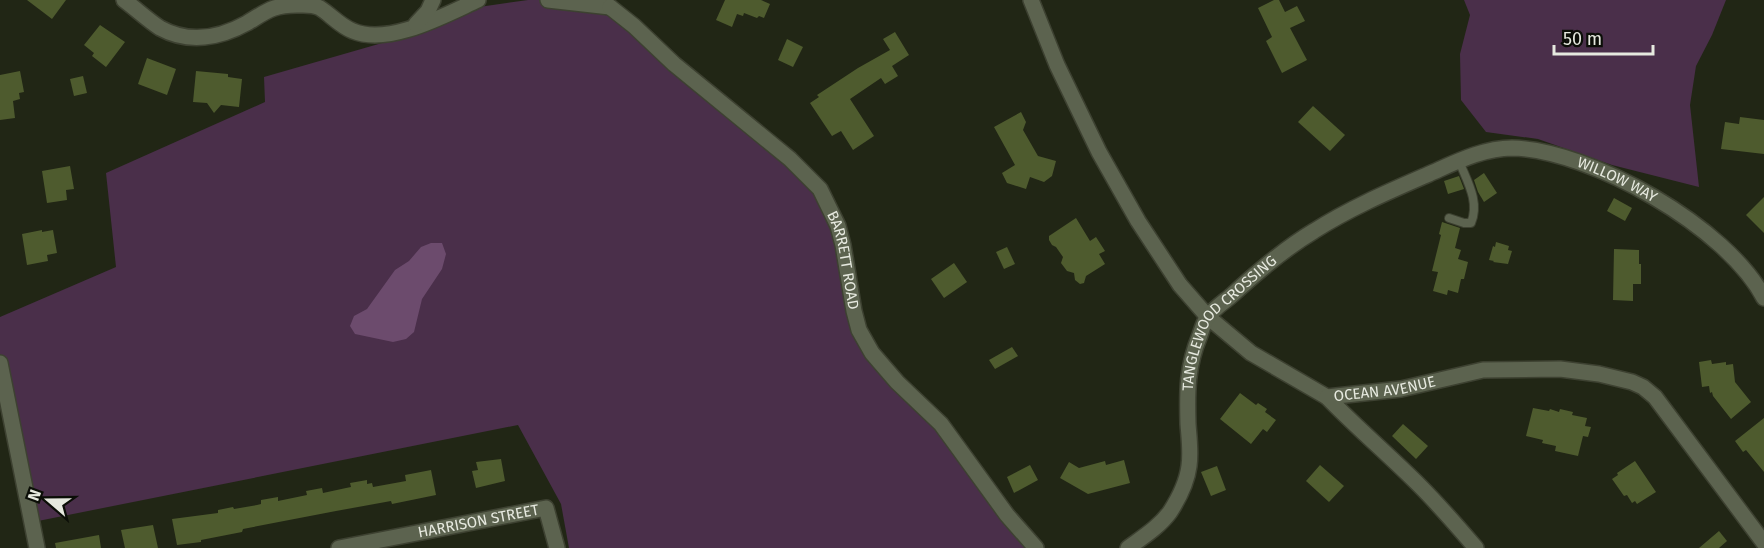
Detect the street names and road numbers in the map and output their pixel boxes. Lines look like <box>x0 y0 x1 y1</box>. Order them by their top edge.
street label: WILLOW WAY <box>1575 153 1661 207</box>
street label: BARRETT ROAD <box>823 208 863 311</box>
street label: TANGLEWOOD CROSSING <box>1179 251 1280 391</box>
street label: OCEAN AVENUE <box>1333 372 1437 405</box>
street label: HARRISON STREET <box>416 501 541 542</box>

